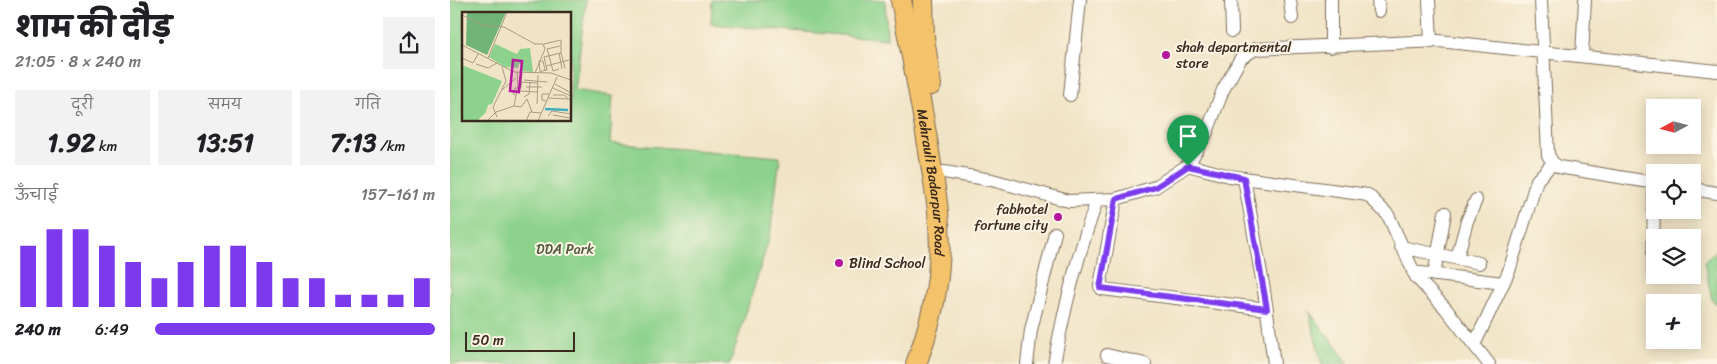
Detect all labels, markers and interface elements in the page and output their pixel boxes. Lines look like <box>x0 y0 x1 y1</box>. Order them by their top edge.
text: शाम की दौड़ <box>15 3 172 52</box>
inset map <box>462 12 571 121</box>
button: share <box>383 17 435 69</box>
place label: shah departmental store <box>1175 35 1292 76</box>
text: 21:05 · 8 × 240 m <box>15 47 141 76</box>
marker: shah departmental store <box>1160 49 1172 61</box>
text: दूरी <box>71 92 93 117</box>
text: समय <box>208 92 242 117</box>
text: गति <box>355 92 380 117</box>
north arrow <box>1646 99 1701 154</box>
map controls <box>1646 99 1701 349</box>
street label: Mehrauli Badarpur Road <box>910 107 952 258</box>
pin <box>1167 115 1209 166</box>
text: 1.92 <box>47 120 95 165</box>
text: 13:51 <box>196 120 254 165</box>
text: 7:13 <box>330 120 376 165</box>
icon: arrive <box>1174 122 1202 150</box>
text: km <box>95 134 117 159</box>
text: /km <box>376 134 405 159</box>
button: locate <box>1646 164 1701 219</box>
text: ऊँचाई <box>15 180 58 209</box>
text: 157–161 m <box>361 180 435 209</box>
place label: fabhotel fortune city <box>974 197 1049 238</box>
marker: fabhotel fortune city <box>1052 211 1064 223</box>
button: layers <box>1646 229 1701 284</box>
park label: DDA Park <box>536 237 594 262</box>
place label: Blind School <box>849 251 927 276</box>
marker: Blind School <box>833 257 845 269</box>
button: + <box>1646 294 1701 349</box>
text: 240 m <box>15 315 61 344</box>
text: 6:49 <box>95 315 129 344</box>
text: 50 m <box>472 328 504 353</box>
scale bar <box>465 329 575 352</box>

